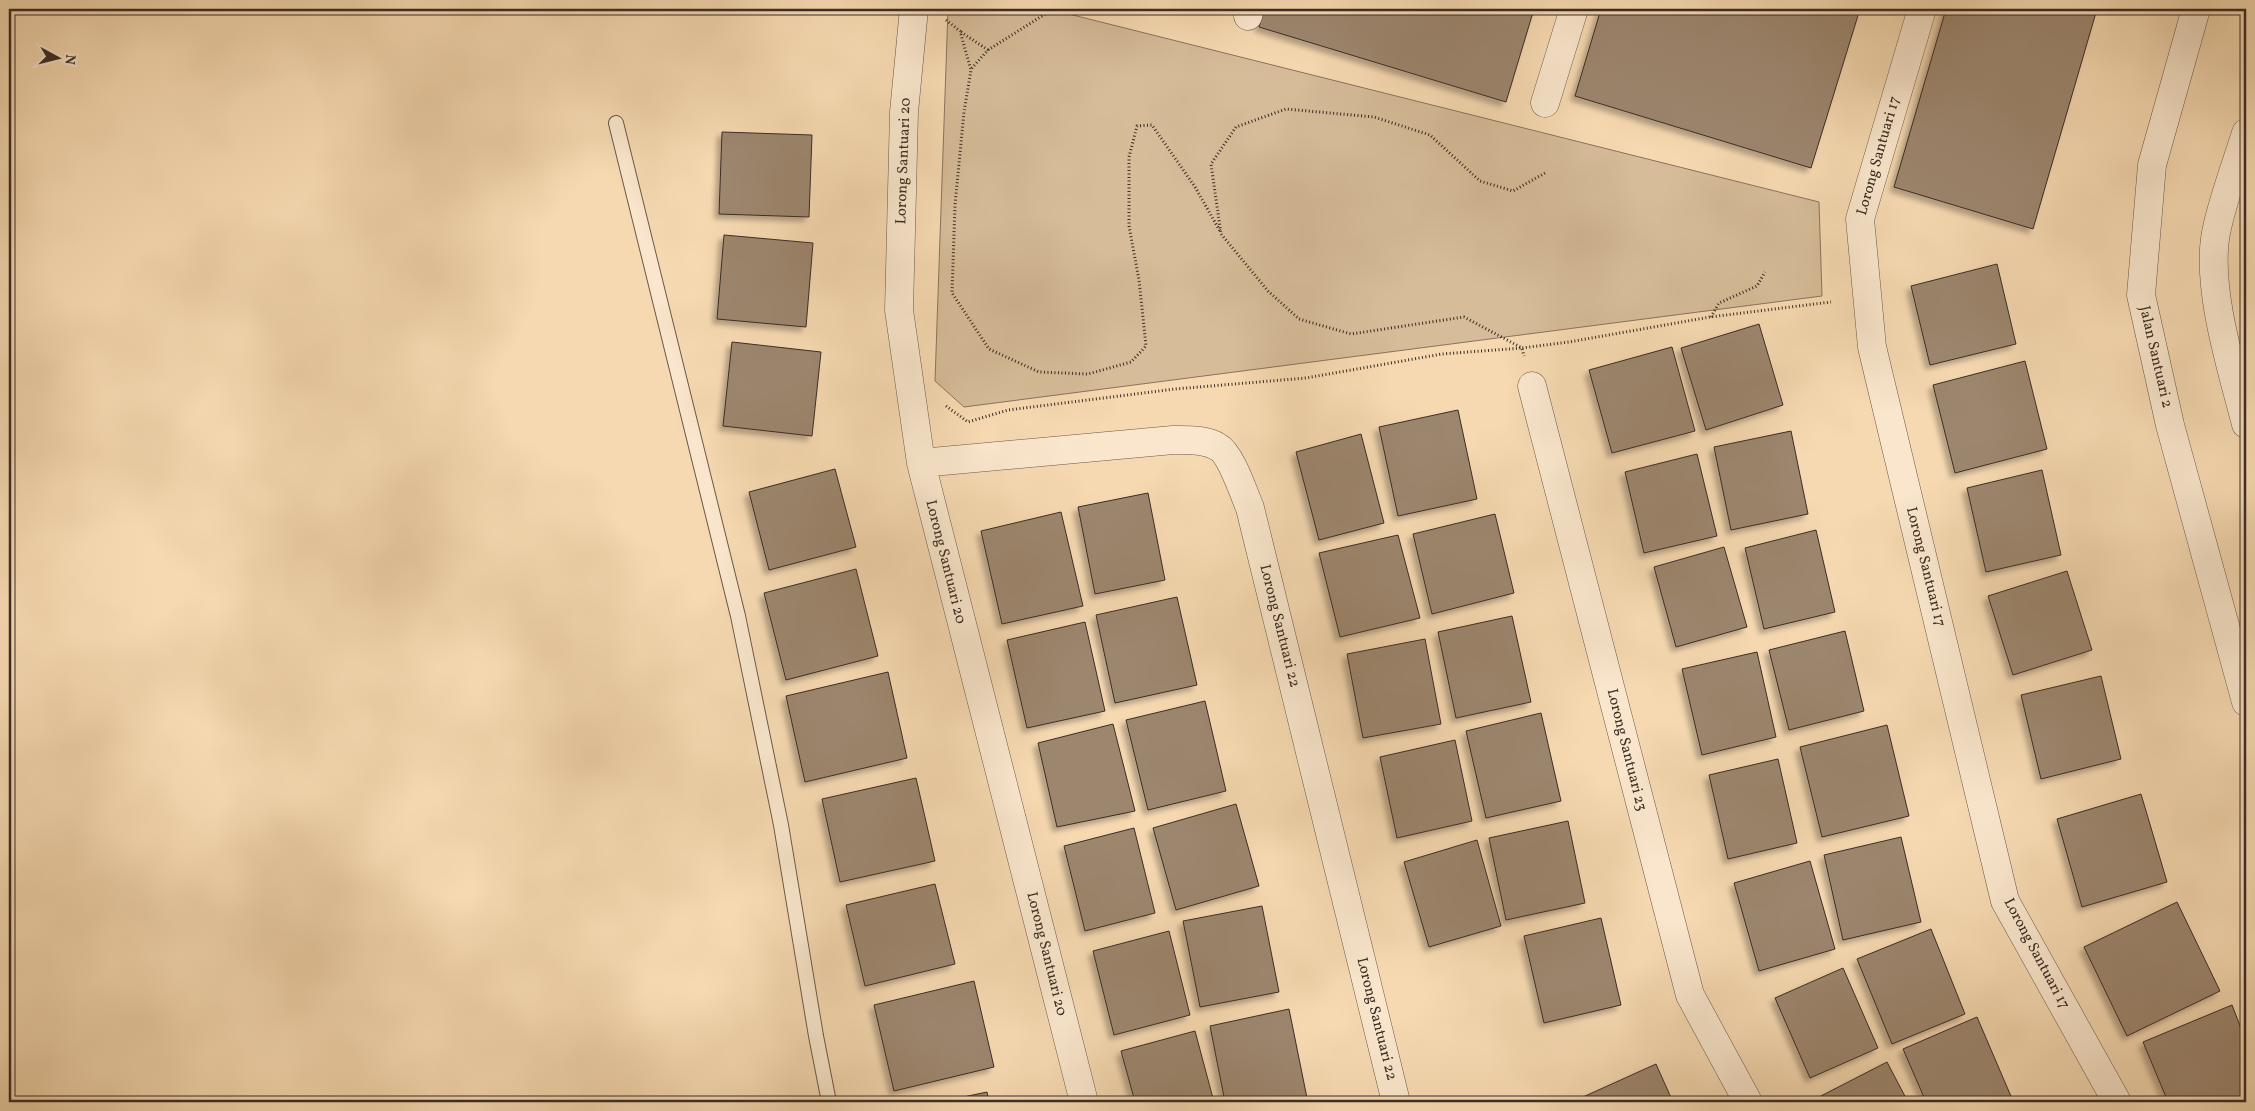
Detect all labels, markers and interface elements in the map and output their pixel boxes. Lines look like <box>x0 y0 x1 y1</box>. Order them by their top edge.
north arrow <box>32 32 82 82</box>
text: N <box>59 53 79 66</box>
street label: Lorong Santuari 17 <box>1852 94 1906 218</box>
street label: Lorong Santuari 20 <box>891 97 917 225</box>
street label: Jalan Santuari 2 <box>2133 304 2177 410</box>
street label: Lorong Santuari 20 <box>919 498 971 626</box>
street label: Lorong Santuari 17 <box>1900 505 1950 629</box>
street label: Lorong Santuari 22 <box>1254 562 1304 690</box>
street label: Lorong Santuari 23 <box>1601 687 1651 813</box>
street label: Lorong Santuari 20 <box>1020 890 1072 1018</box>
street label: Lorong Santuari 17 <box>1998 895 2074 1013</box>
street label: Lorong Santuari 22 <box>1351 955 1401 1083</box>

